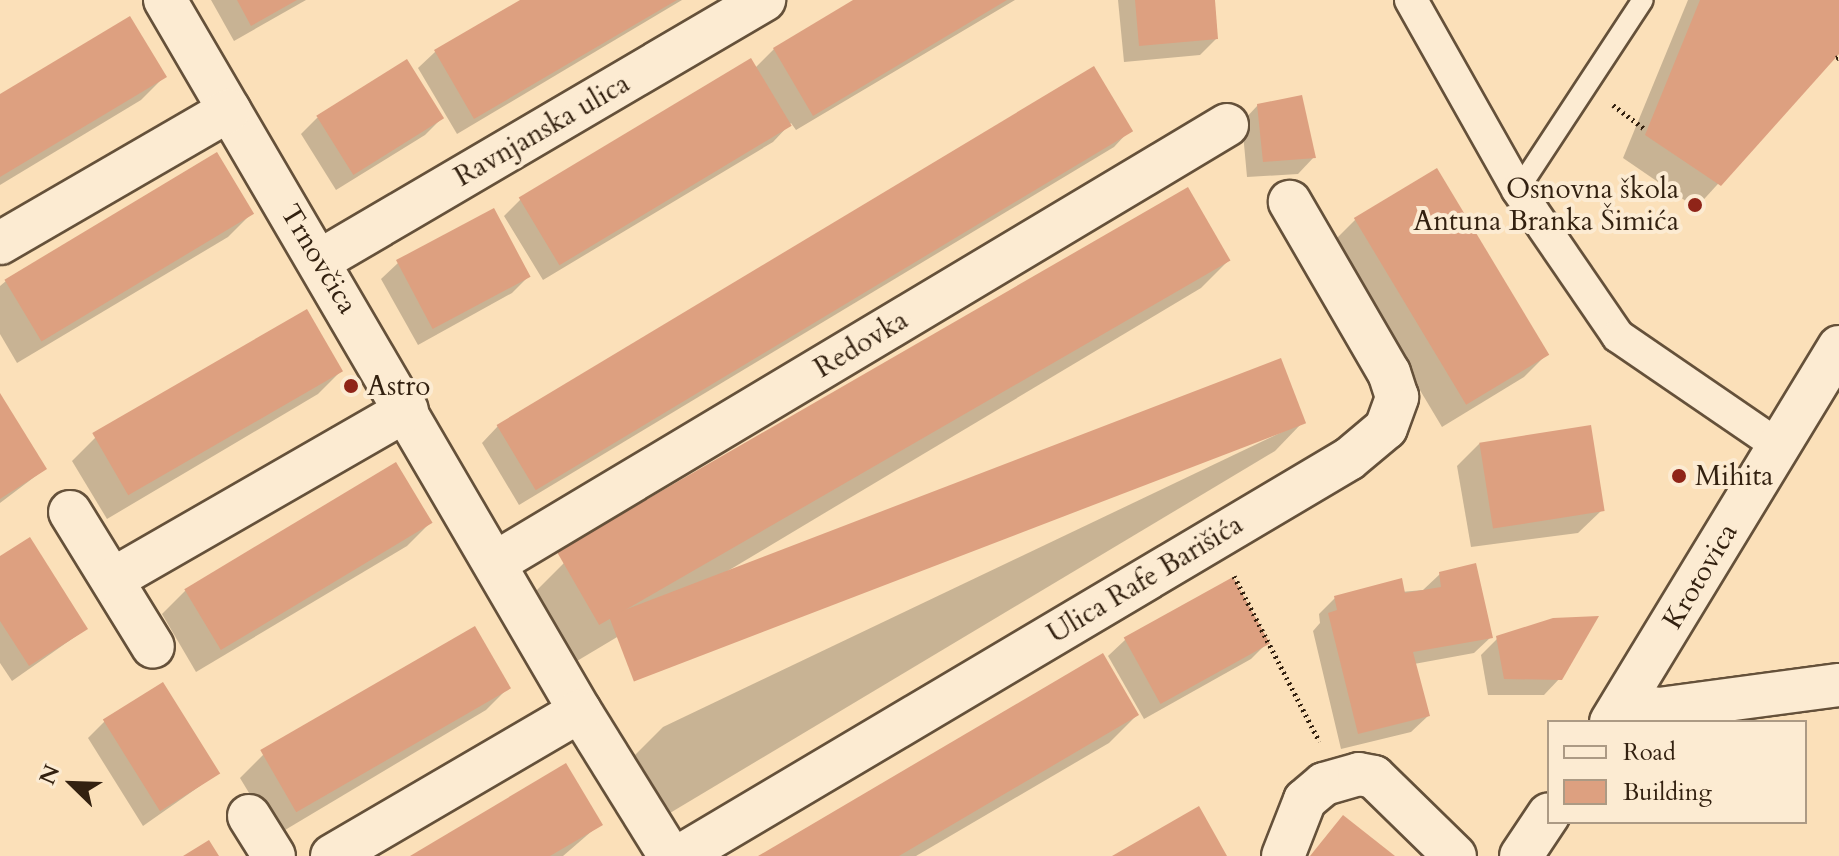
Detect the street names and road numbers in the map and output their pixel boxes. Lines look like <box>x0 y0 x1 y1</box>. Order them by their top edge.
street label: Ravnjanska ulica <box>448 66 636 194</box>
street label: Trnovčica <box>273 198 365 320</box>
street label: Redovka <box>808 303 914 385</box>
street label: Ulica Rafe Barišića <box>1041 507 1249 651</box>
street label: Krotovica <box>1655 517 1745 635</box>

